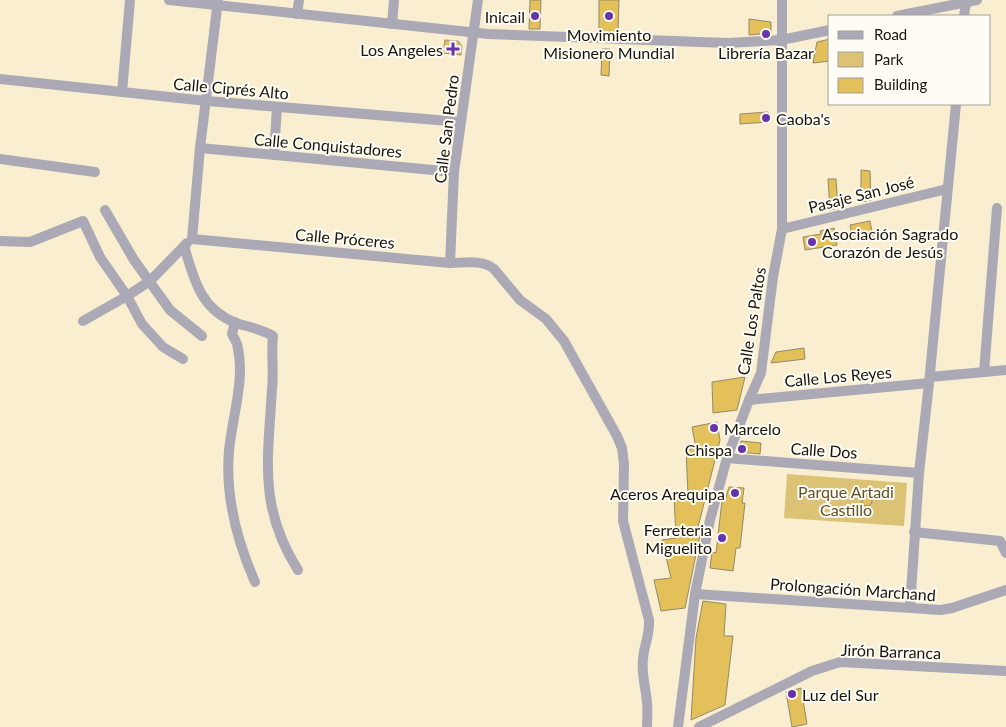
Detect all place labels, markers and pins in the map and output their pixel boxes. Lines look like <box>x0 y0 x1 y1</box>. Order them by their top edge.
place label: Inicail <box>485 7 525 26</box>
marker: Inicail <box>529 10 541 22</box>
marker: Movimiento Misionero Mundial <box>603 10 615 22</box>
place label: Movimiento Misionero Mundial <box>543 25 675 62</box>
marker: Librería Bazar <box>760 28 772 40</box>
place label: Los Angeles <box>360 40 443 59</box>
marker: Los Angeles <box>447 43 459 55</box>
place label: Librería Bazar <box>718 43 814 62</box>
place label: Caoba's <box>776 109 831 128</box>
marker: Caoba's <box>760 112 772 124</box>
place label: Asociación Sagrado Corazón de Jesús <box>822 224 958 261</box>
marker: Asociación Sagrado Corazón de Jesús <box>806 236 818 248</box>
place label: Marcelo <box>724 419 781 438</box>
marker: Marcelo <box>708 422 720 434</box>
place label: Chispa <box>685 440 732 459</box>
marker: Chispa <box>736 443 748 455</box>
place label: Aceros Arequipa <box>610 484 725 503</box>
marker: Aceros Arequipa <box>729 487 741 499</box>
place label: Ferreteria Miguelito <box>644 520 712 557</box>
marker: Ferreteria Miguelito <box>716 532 728 544</box>
place label: Luz del Sur <box>802 685 879 704</box>
marker: Luz del Sur <box>786 688 798 700</box>

